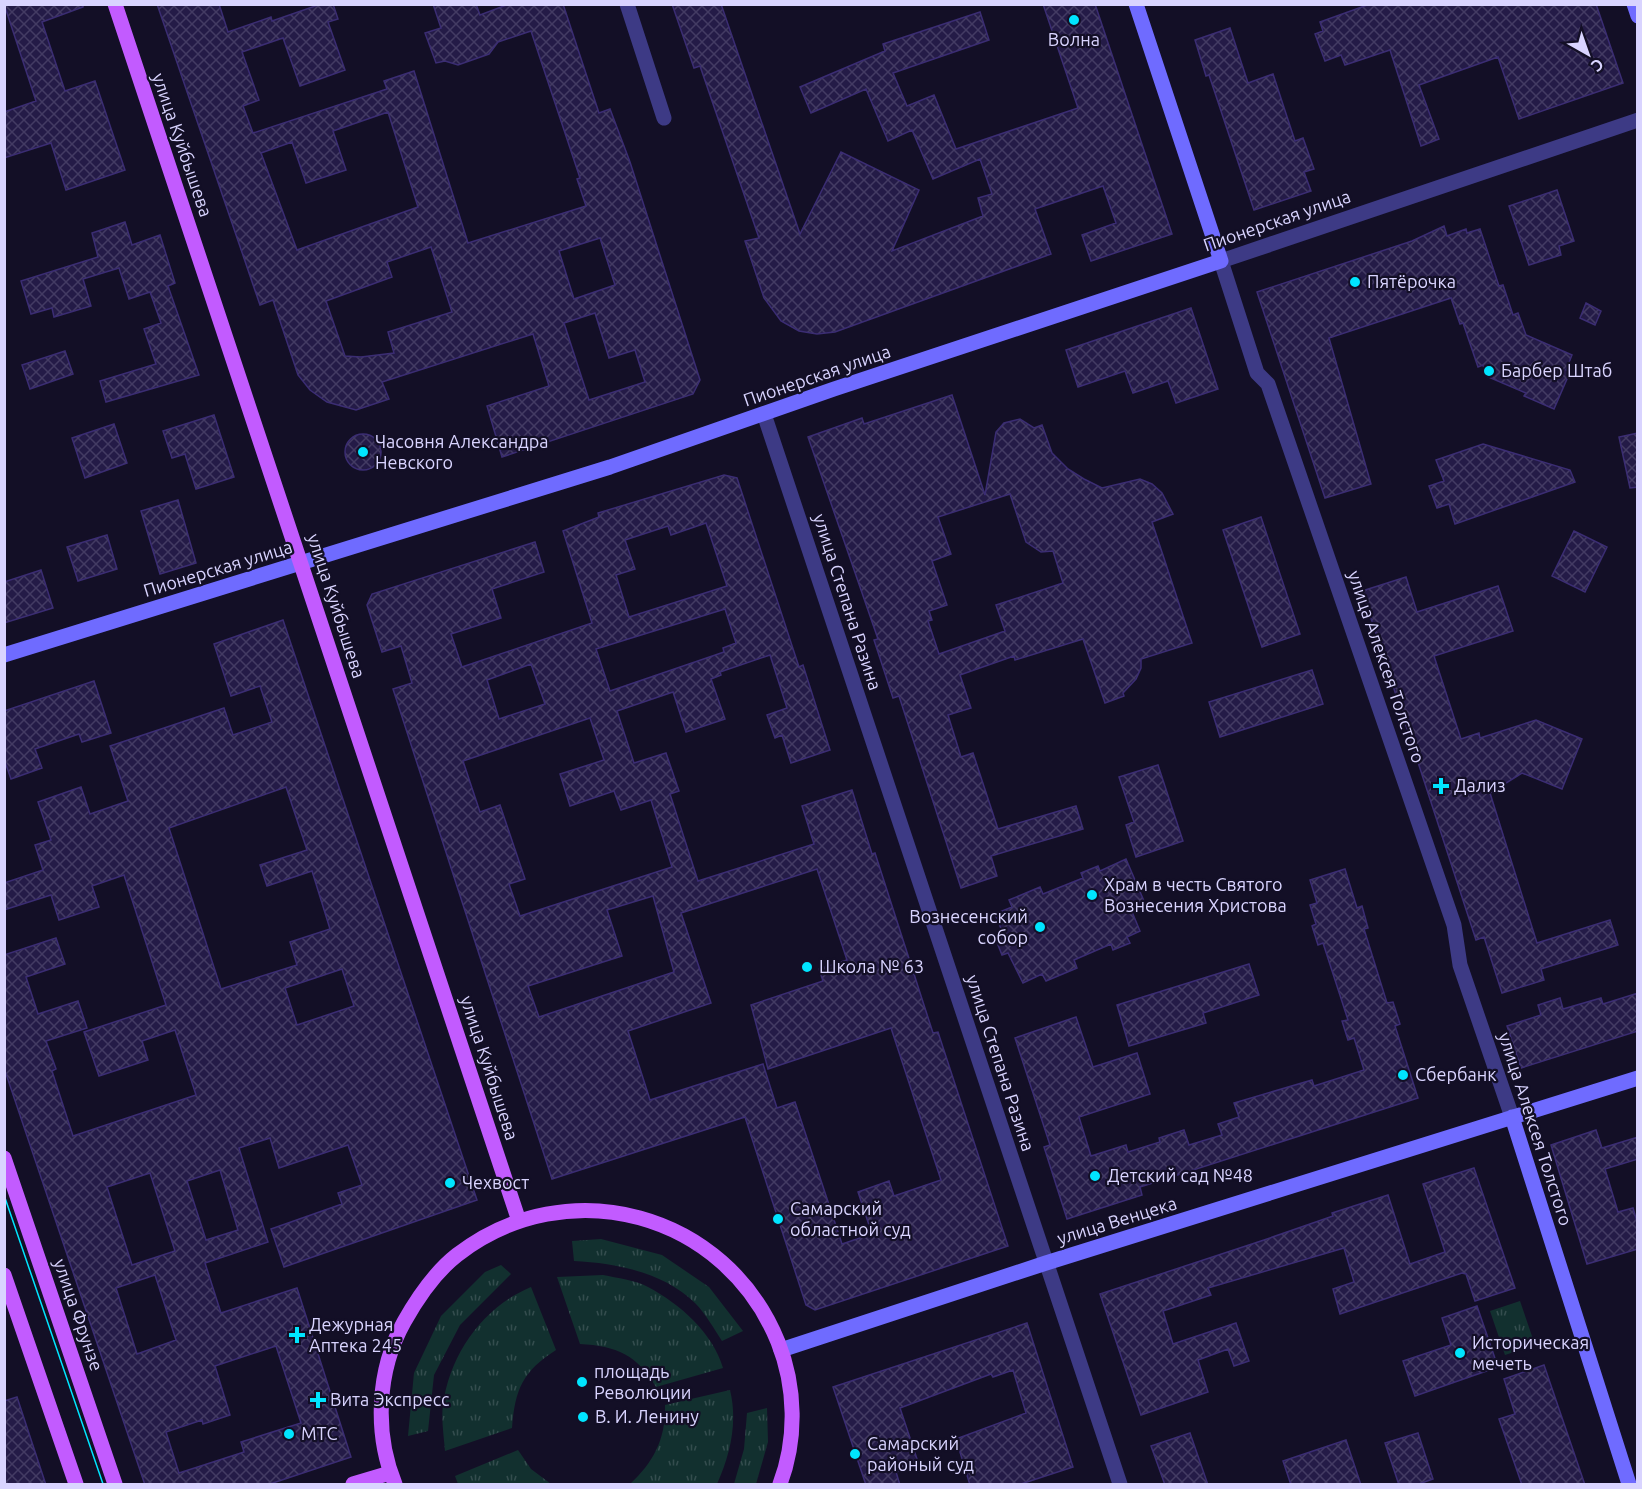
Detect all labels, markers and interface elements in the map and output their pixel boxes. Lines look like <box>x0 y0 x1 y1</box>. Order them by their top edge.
marker: Волна <box>1067 13 1081 27</box>
north arrow <box>1558 24 1618 84</box>
place label: Волна <box>1048 29 1100 49</box>
text: С <box>1588 55 1607 76</box>
street label: улица Куйбышева <box>149 70 217 219</box>
street label: Пионерская улица <box>1200 185 1353 255</box>
place label: Пятёрочка <box>1367 271 1456 291</box>
marker: Пятёрочка <box>1348 275 1362 289</box>
street label: Пионерская улица <box>740 340 893 410</box>
place label: Барбер Штаб <box>1501 360 1612 380</box>
marker: Барбер Штаб <box>1482 364 1496 378</box>
place label: Часовня Александра Невского <box>375 431 549 472</box>
marker: Часовня Александра Невского <box>356 445 370 459</box>
street label: улица Степана Разина <box>810 511 886 692</box>
street label: улица Куйбышева <box>304 531 370 680</box>
street label: Пионерская улица <box>141 536 295 600</box>
street label: улица Алексея Толстого <box>1345 568 1429 766</box>
place label: Дализ <box>1454 775 1506 795</box>
marker: Дализ <box>1432 777 1450 795</box>
place label: Храм в честь Святого Вознесения Христова <box>1104 874 1287 915</box>
marker: Храм в честь Святого Вознесения Христова <box>1085 888 1099 902</box>
place label: Вознесенский собор <box>909 906 1028 947</box>
marker: Вознесенский собор <box>1033 920 1047 934</box>
place label: Школа № 63 <box>819 956 924 976</box>
marker: Школа № 63 <box>800 960 814 974</box>
street label: улица Степана Разина <box>963 972 1039 1153</box>
street label: улица Куйбышева <box>457 993 523 1142</box>
street label: улица Алексея Толстого <box>1495 1029 1577 1228</box>
place label: Сбербанк <box>1415 1064 1497 1084</box>
marker: Сбербанк <box>1396 1068 1410 1082</box>
place label: Детский сад №48 <box>1107 1165 1253 1185</box>
marker: Детский сад №48 <box>1088 1169 1102 1183</box>
place label: Чехвост <box>462 1172 529 1192</box>
marker: Чехвост <box>443 1176 457 1190</box>
street label: улица Венцека <box>1054 1192 1179 1248</box>
place label: Самарский областной суд <box>790 1198 911 1239</box>
marker: Самарский областной суд <box>771 1212 785 1226</box>
street label: улица Фрунзе <box>50 1256 107 1373</box>
place label: Дежурная Аптека 245 <box>309 1314 402 1355</box>
marker: Дежурная Аптека 245 <box>290 1328 304 1342</box>
place label: Историческая мечеть <box>1472 1332 1589 1373</box>
marker: Историческая мечеть <box>1453 1346 1467 1360</box>
place label: площадь Революции <box>594 1361 691 1402</box>
marker: площадь Революции <box>575 1375 589 1389</box>
place label: Вита Экспресс <box>330 1389 449 1409</box>
marker: Вита Экспресс <box>311 1393 325 1407</box>
place label: В. И. Ленину <box>595 1406 699 1426</box>
marker: В. И. Ленину <box>576 1410 590 1424</box>
place label: МТС <box>301 1423 337 1443</box>
marker: МТС <box>282 1427 296 1441</box>
place label: Самарский районый суд <box>867 1433 975 1474</box>
marker: Самарский районый суд <box>848 1447 862 1461</box>

